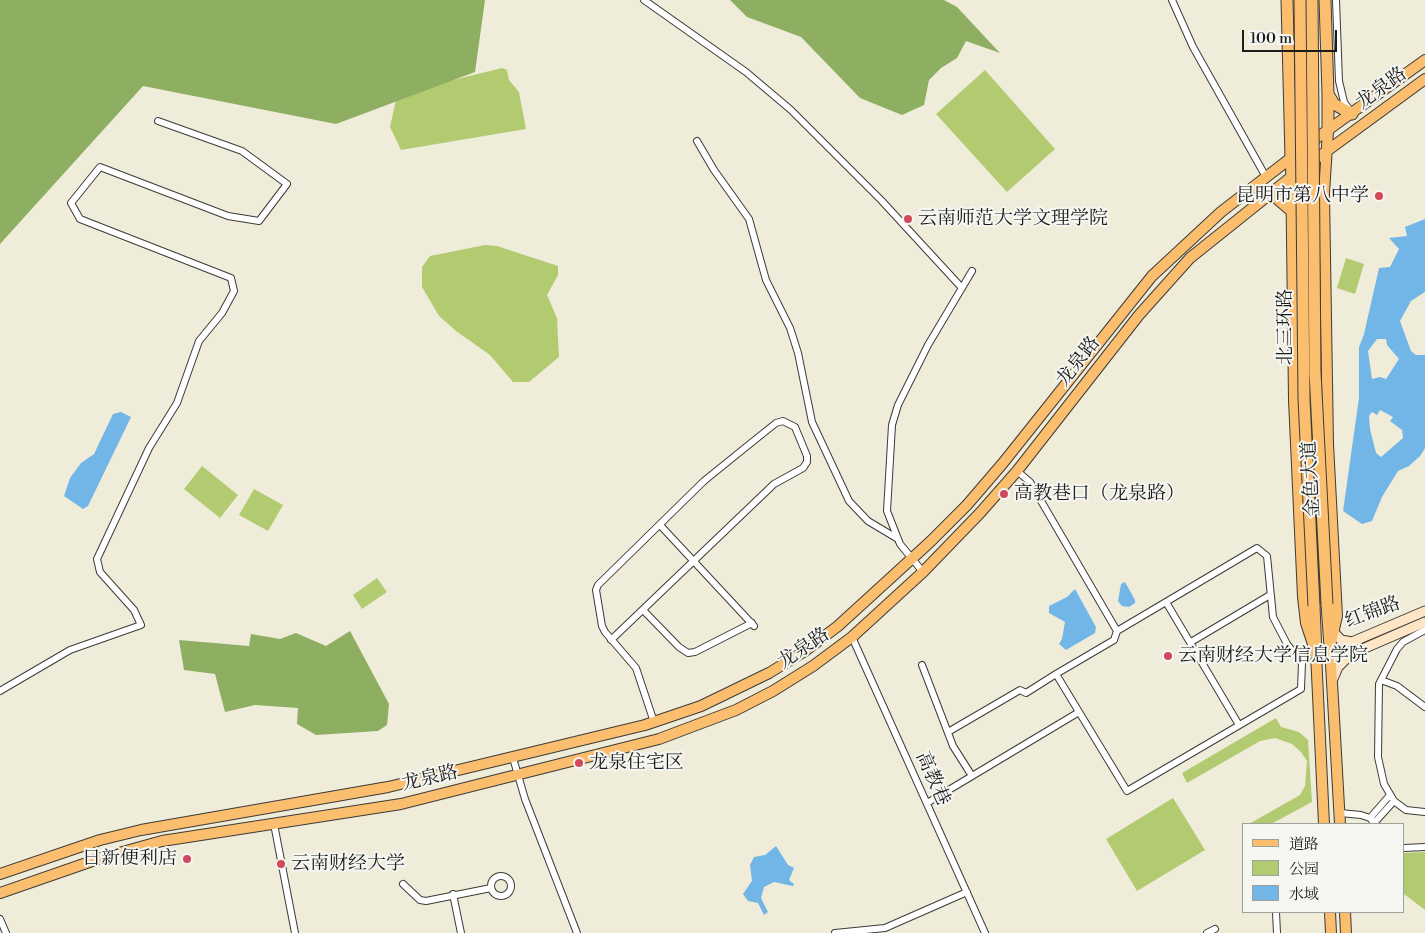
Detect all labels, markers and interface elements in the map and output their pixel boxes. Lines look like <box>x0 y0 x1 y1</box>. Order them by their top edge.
scale bar <box>1245 20 1340 52</box>
text: 100 m <box>1250 29 1292 48</box>
street label: 龙泉路 <box>1352 63 1412 115</box>
place label: 昆明市第八中学 <box>1236 185 1369 207</box>
marker: 昆明市第八中学 <box>1373 190 1385 202</box>
place label: 云南师范大学文理学院 <box>918 208 1108 230</box>
marker: 云南师范大学文理学院 <box>902 213 914 225</box>
street label: 北三环路 <box>1275 289 1297 365</box>
street label: 龙泉路 <box>1052 333 1106 391</box>
street label: 金色大道 <box>1299 440 1325 518</box>
place label: 高教巷口（龙泉路） <box>1014 483 1185 505</box>
marker: 高教巷口（龙泉路） <box>998 488 1010 500</box>
street label: 红锦路 <box>1342 593 1404 633</box>
street label: 龙泉路 <box>774 624 834 674</box>
place label: 云南财经大学信息学院 <box>1178 645 1368 667</box>
marker: 云南财经大学信息学院 <box>1162 650 1174 662</box>
street label: 高教巷 <box>910 748 954 810</box>
place label: 龙泉住宅区 <box>589 752 684 774</box>
marker: 龙泉住宅区 <box>573 757 585 769</box>
street label: 龙泉路 <box>400 761 460 797</box>
legend <box>1242 823 1405 913</box>
text: 道路 <box>1289 835 1319 854</box>
place label: 日新便利店 <box>82 848 177 870</box>
marker: 日新便利店 <box>181 853 193 865</box>
place label: 云南财经大学 <box>291 853 405 875</box>
marker: 云南财经大学 <box>275 858 287 870</box>
text: 公园 <box>1289 860 1319 879</box>
text: 水域 <box>1289 885 1319 904</box>

